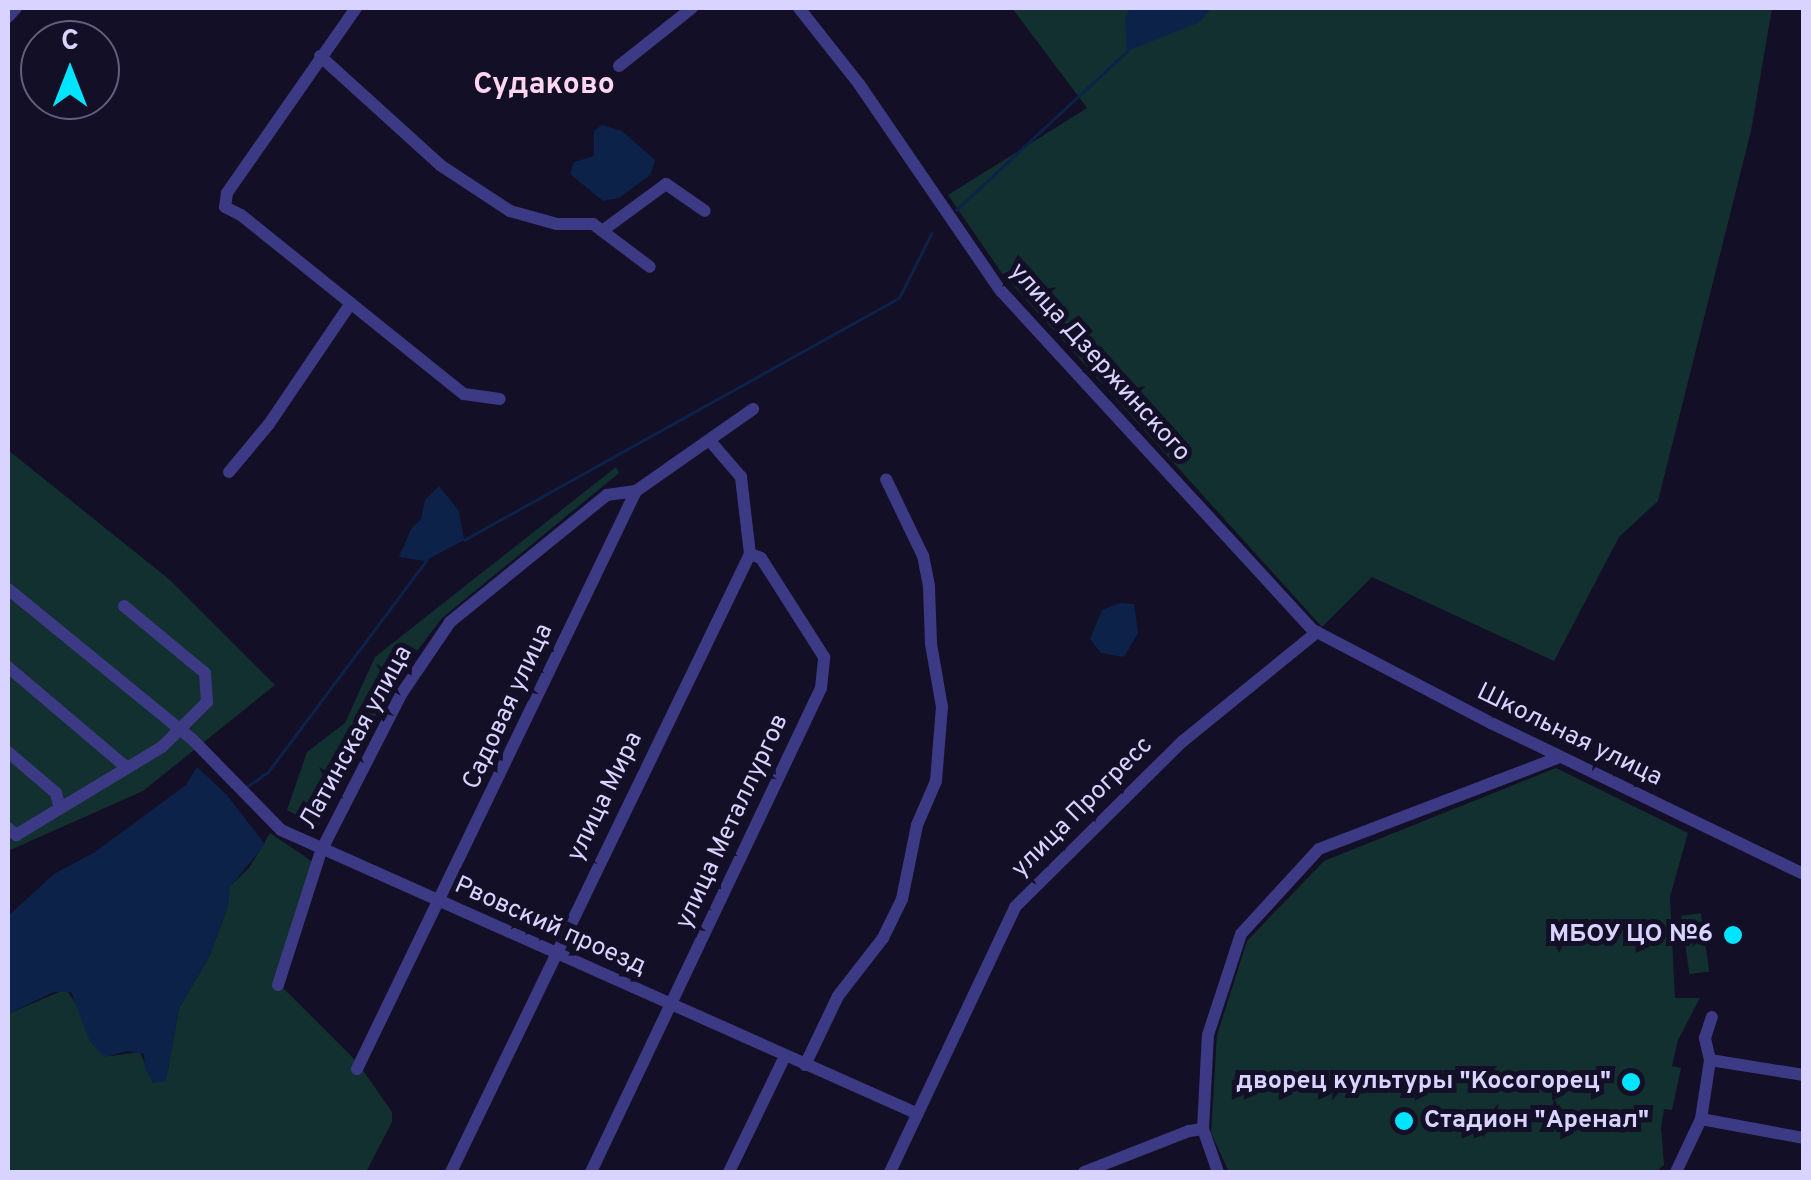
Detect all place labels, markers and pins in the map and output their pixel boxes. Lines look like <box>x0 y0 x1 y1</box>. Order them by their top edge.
place label: МБОУ ЦО №6 <box>1548 920 1713 950</box>
marker: МБОУ ЦО №6 <box>1722 924 1744 946</box>
place label: дворец культуры "Косогорец" <box>1236 1067 1611 1097</box>
marker: дворец культуры "Косогорец" <box>1620 1071 1642 1093</box>
place label: Стадион "Аренал" <box>1424 1106 1649 1136</box>
marker: Стадион "Аренал" <box>1393 1110 1415 1132</box>

